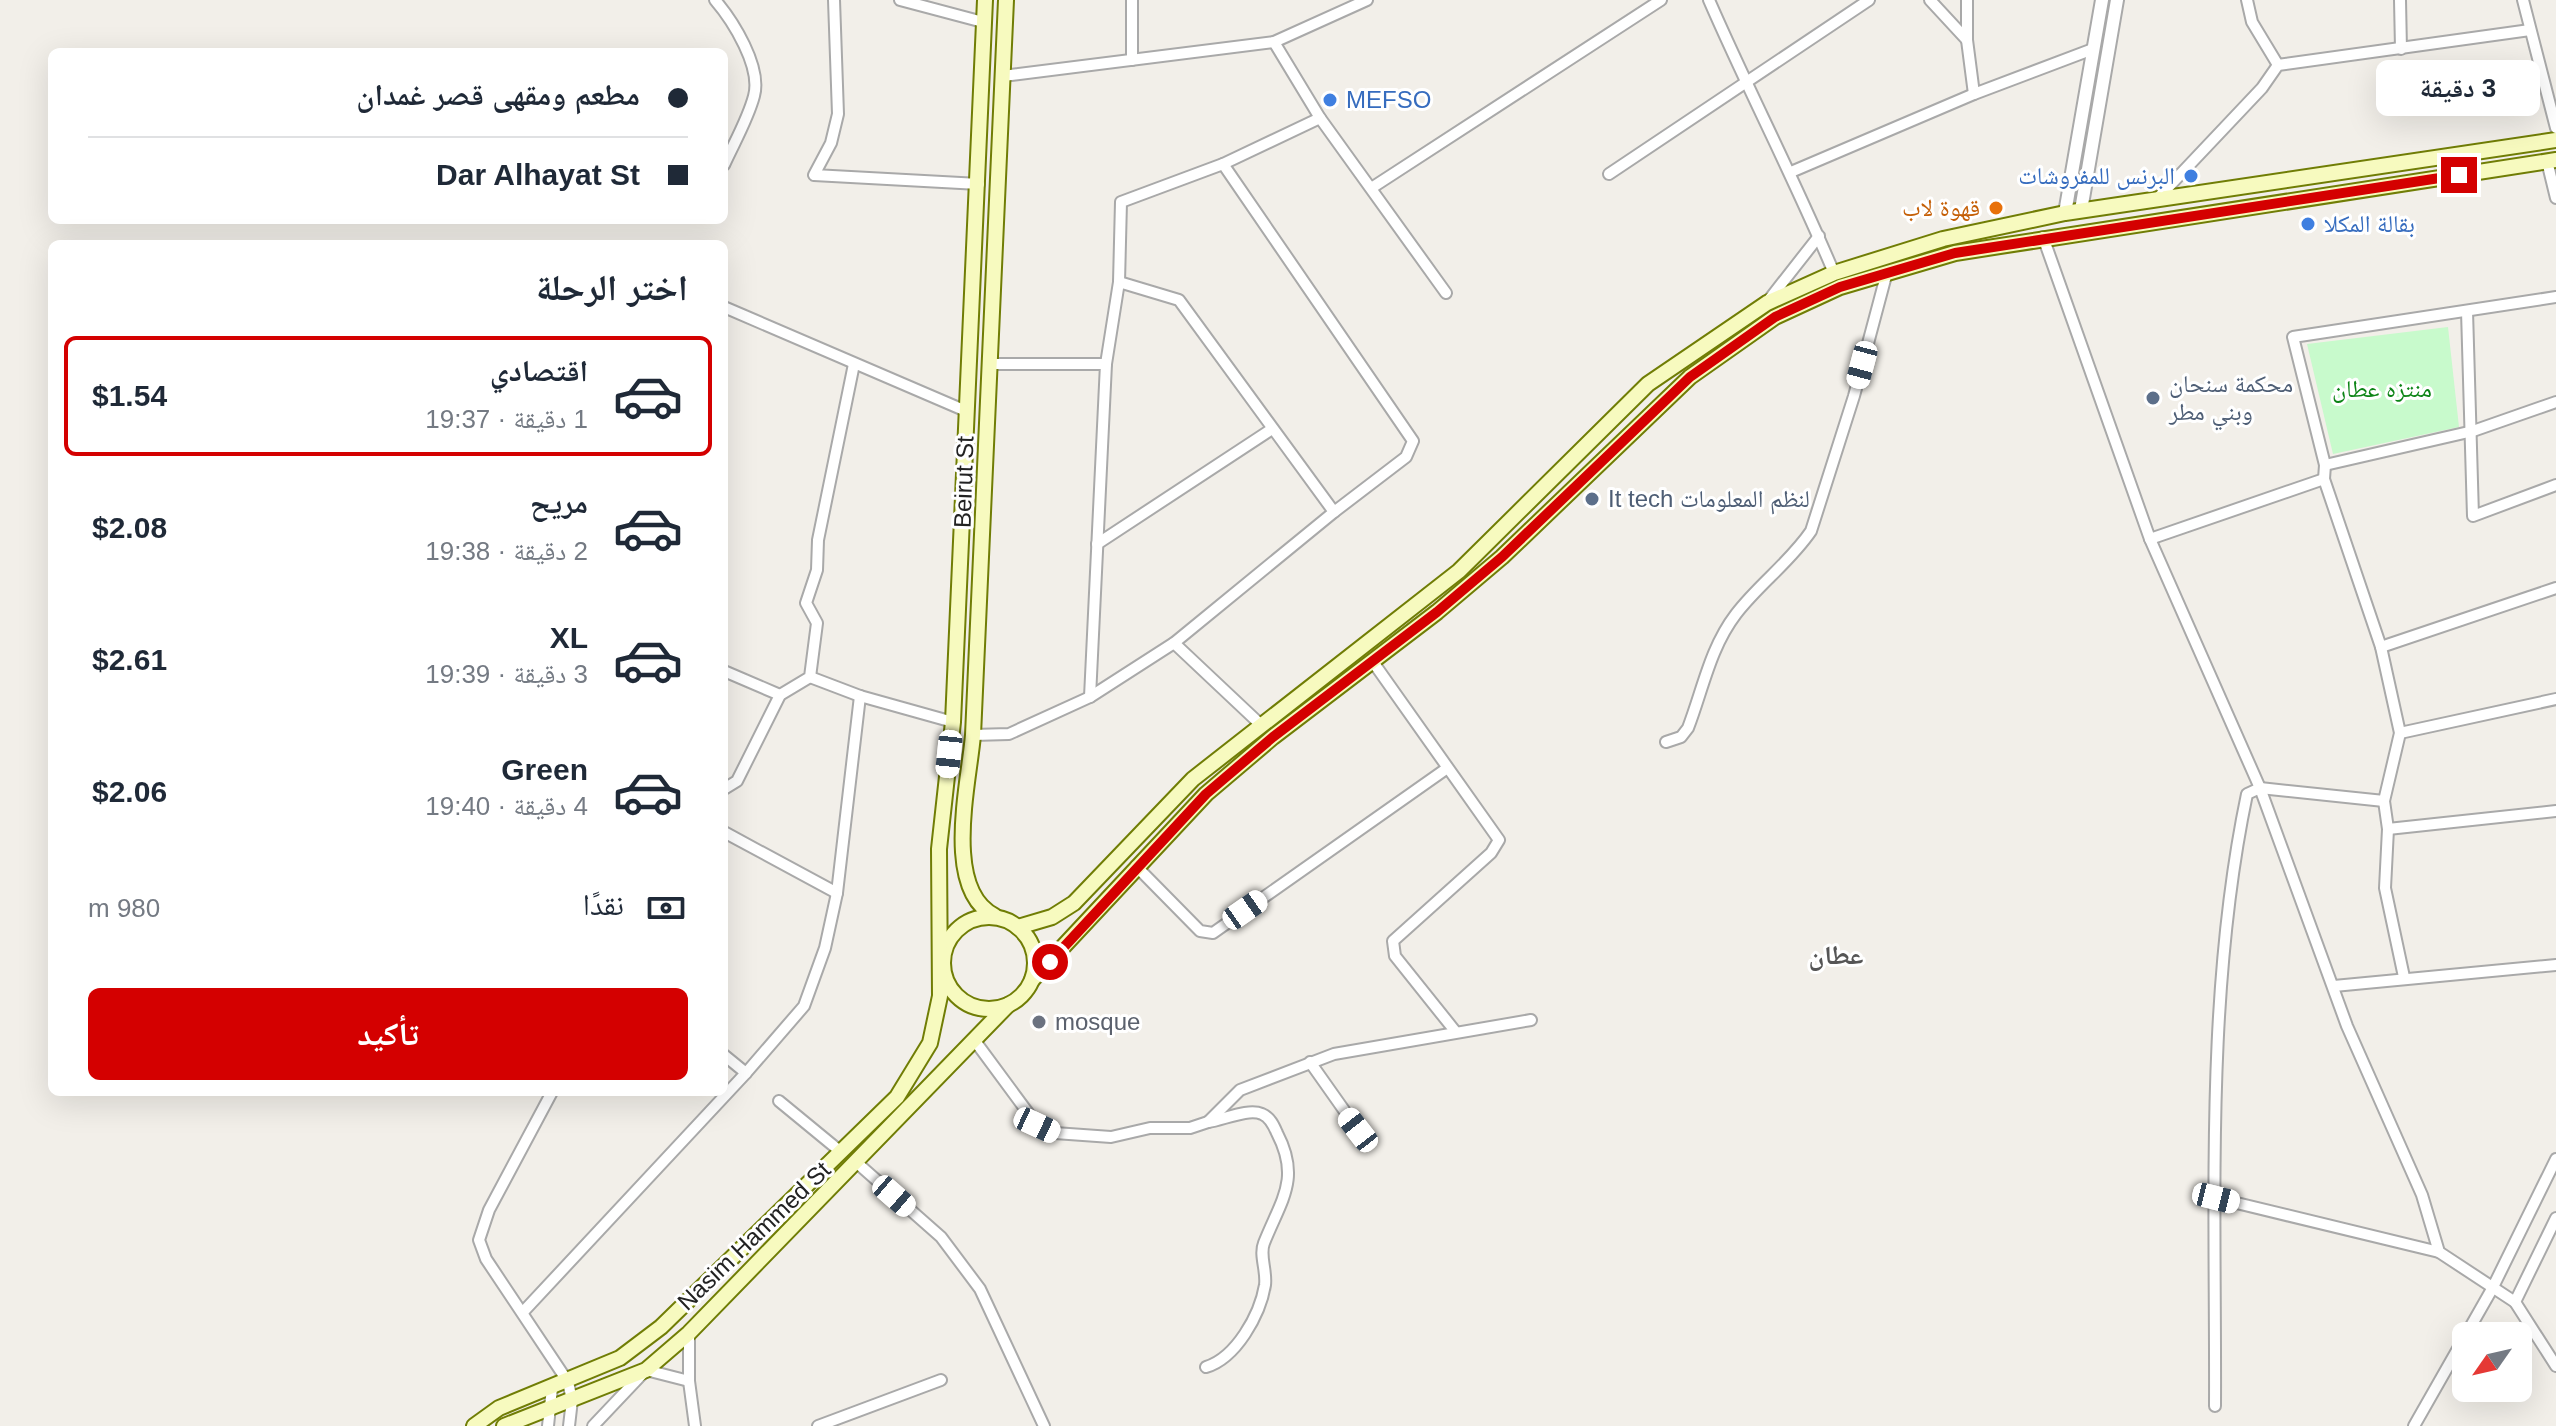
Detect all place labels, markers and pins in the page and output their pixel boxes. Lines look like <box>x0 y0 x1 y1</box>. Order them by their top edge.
place label: MEFSO <box>1346 86 1431 113</box>
marker: MEFSO <box>1321 91 1339 109</box>
place label: البرنس للمفروشات <box>2018 162 2175 190</box>
marker: البرنس للمفروشات <box>2182 167 2200 185</box>
place label: قهوة لاب <box>1902 194 1980 222</box>
marker: قهوة لاب <box>1987 199 2005 217</box>
place label: بقالة المكلا <box>2324 210 2415 238</box>
marker: بقالة المكلا <box>2299 215 2317 233</box>
place label: محكمة سنحان وبني مطر <box>2168 370 2293 431</box>
marker: محكمة سنحان وبني مطر <box>2144 389 2162 407</box>
place label: It tech لنظم المعلومات <box>1608 485 1810 515</box>
marker: It tech لنظم المعلومات <box>1583 490 1601 508</box>
place label: mosque <box>1055 1008 1140 1035</box>
marker: mosque <box>1030 1013 1048 1031</box>

